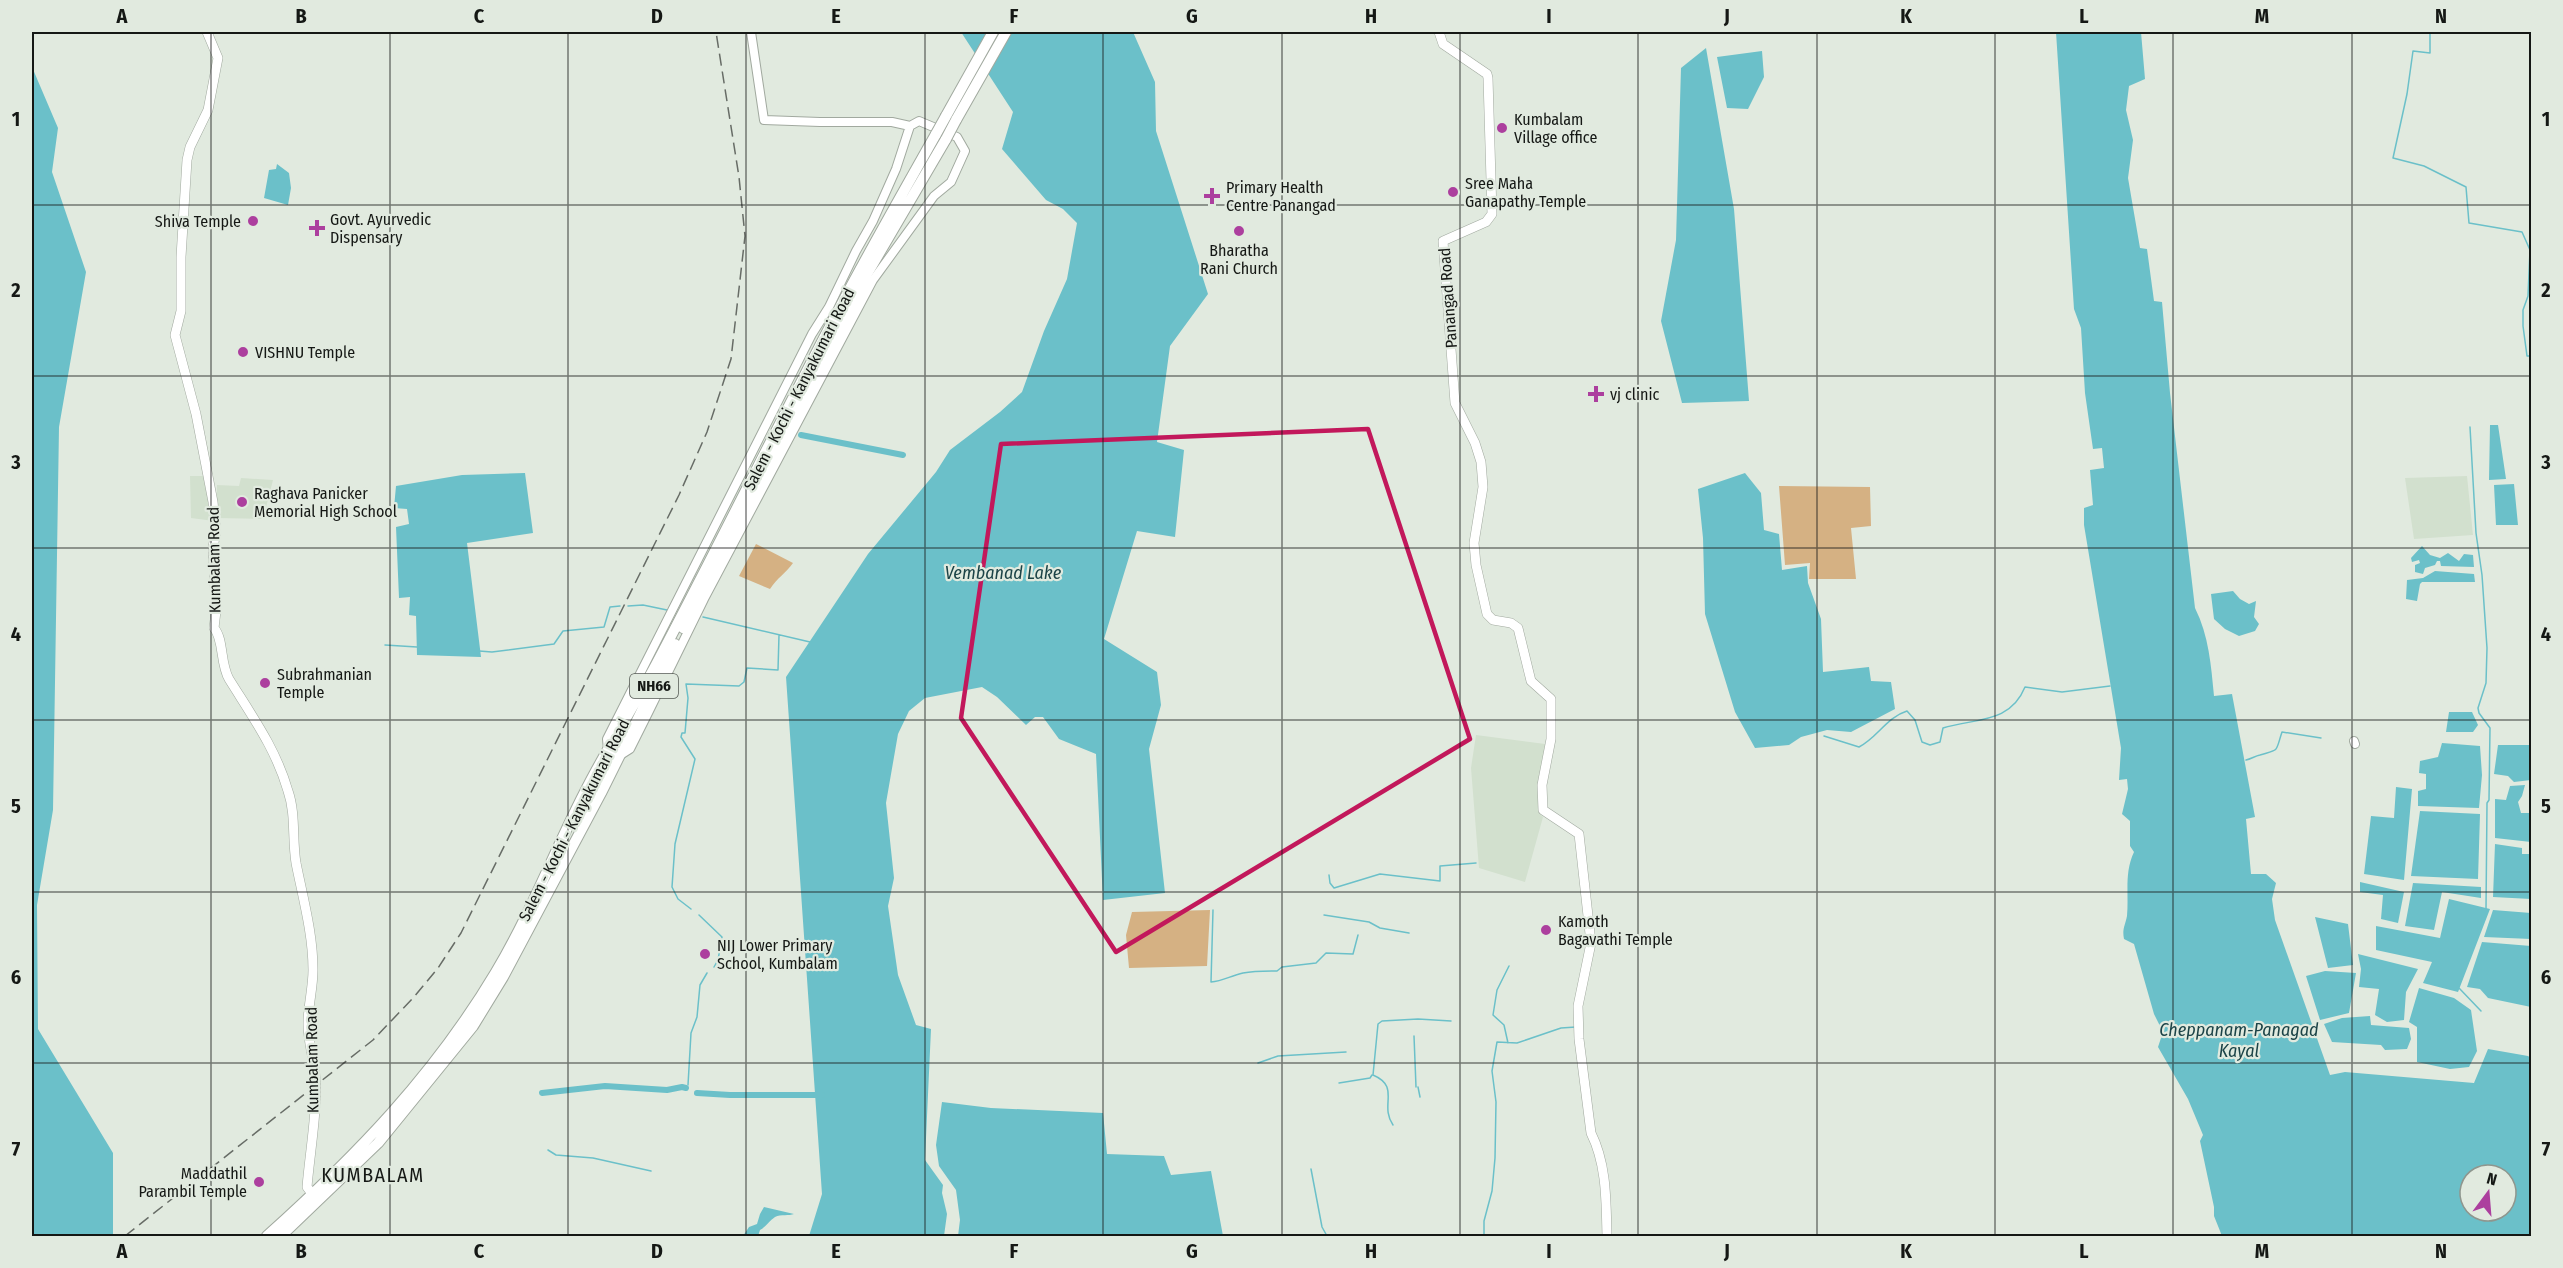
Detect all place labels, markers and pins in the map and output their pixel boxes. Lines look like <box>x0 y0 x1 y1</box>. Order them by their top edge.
place label: Kumbalam Village office <box>1514 110 1597 147</box>
marker: Kumbalam Village office <box>1495 121 1509 135</box>
place label: Sree Maha Ganapathy Temple <box>1465 174 1586 211</box>
place label: Primary Health Centre Panangad <box>1226 178 1336 215</box>
marker: Sree Maha Ganapathy Temple <box>1446 185 1460 199</box>
marker: Primary Health Centre Panangad <box>1203 187 1221 205</box>
place label: Govt. Ayurvedic Dispensary <box>330 210 431 247</box>
place label: Shiva Temple <box>155 212 241 231</box>
marker: Shiva Temple <box>246 214 260 228</box>
marker: Govt. Ayurvedic Dispensary <box>308 219 326 237</box>
marker: Bharatha Rani Church <box>1232 224 1246 238</box>
place label: Bharatha Rani Church <box>1200 241 1278 278</box>
place label: VISHNU Temple <box>255 343 355 362</box>
marker: VISHNU Temple <box>236 345 250 359</box>
marker: vj clinic <box>1587 385 1605 403</box>
place label: vj clinic <box>1610 385 1659 404</box>
place label: Raghava Panicker Memorial High School <box>254 484 397 521</box>
marker: Raghava Panicker Memorial High School <box>235 495 249 509</box>
place label: Subrahmanian Temple <box>277 665 372 702</box>
marker: Subrahmanian Temple <box>258 676 272 690</box>
place label: Kamoth Bagavathi Temple <box>1558 912 1673 949</box>
marker: Kamoth Bagavathi Temple <box>1539 923 1553 937</box>
place label: NIJ Lower Primary School, Kumbalam <box>717 936 838 973</box>
marker: NIJ Lower Primary School, Kumbalam <box>698 947 712 961</box>
place label: Maddathil Parambil Temple <box>139 1164 247 1201</box>
marker: Maddathil Parambil Temple <box>252 1175 266 1189</box>

